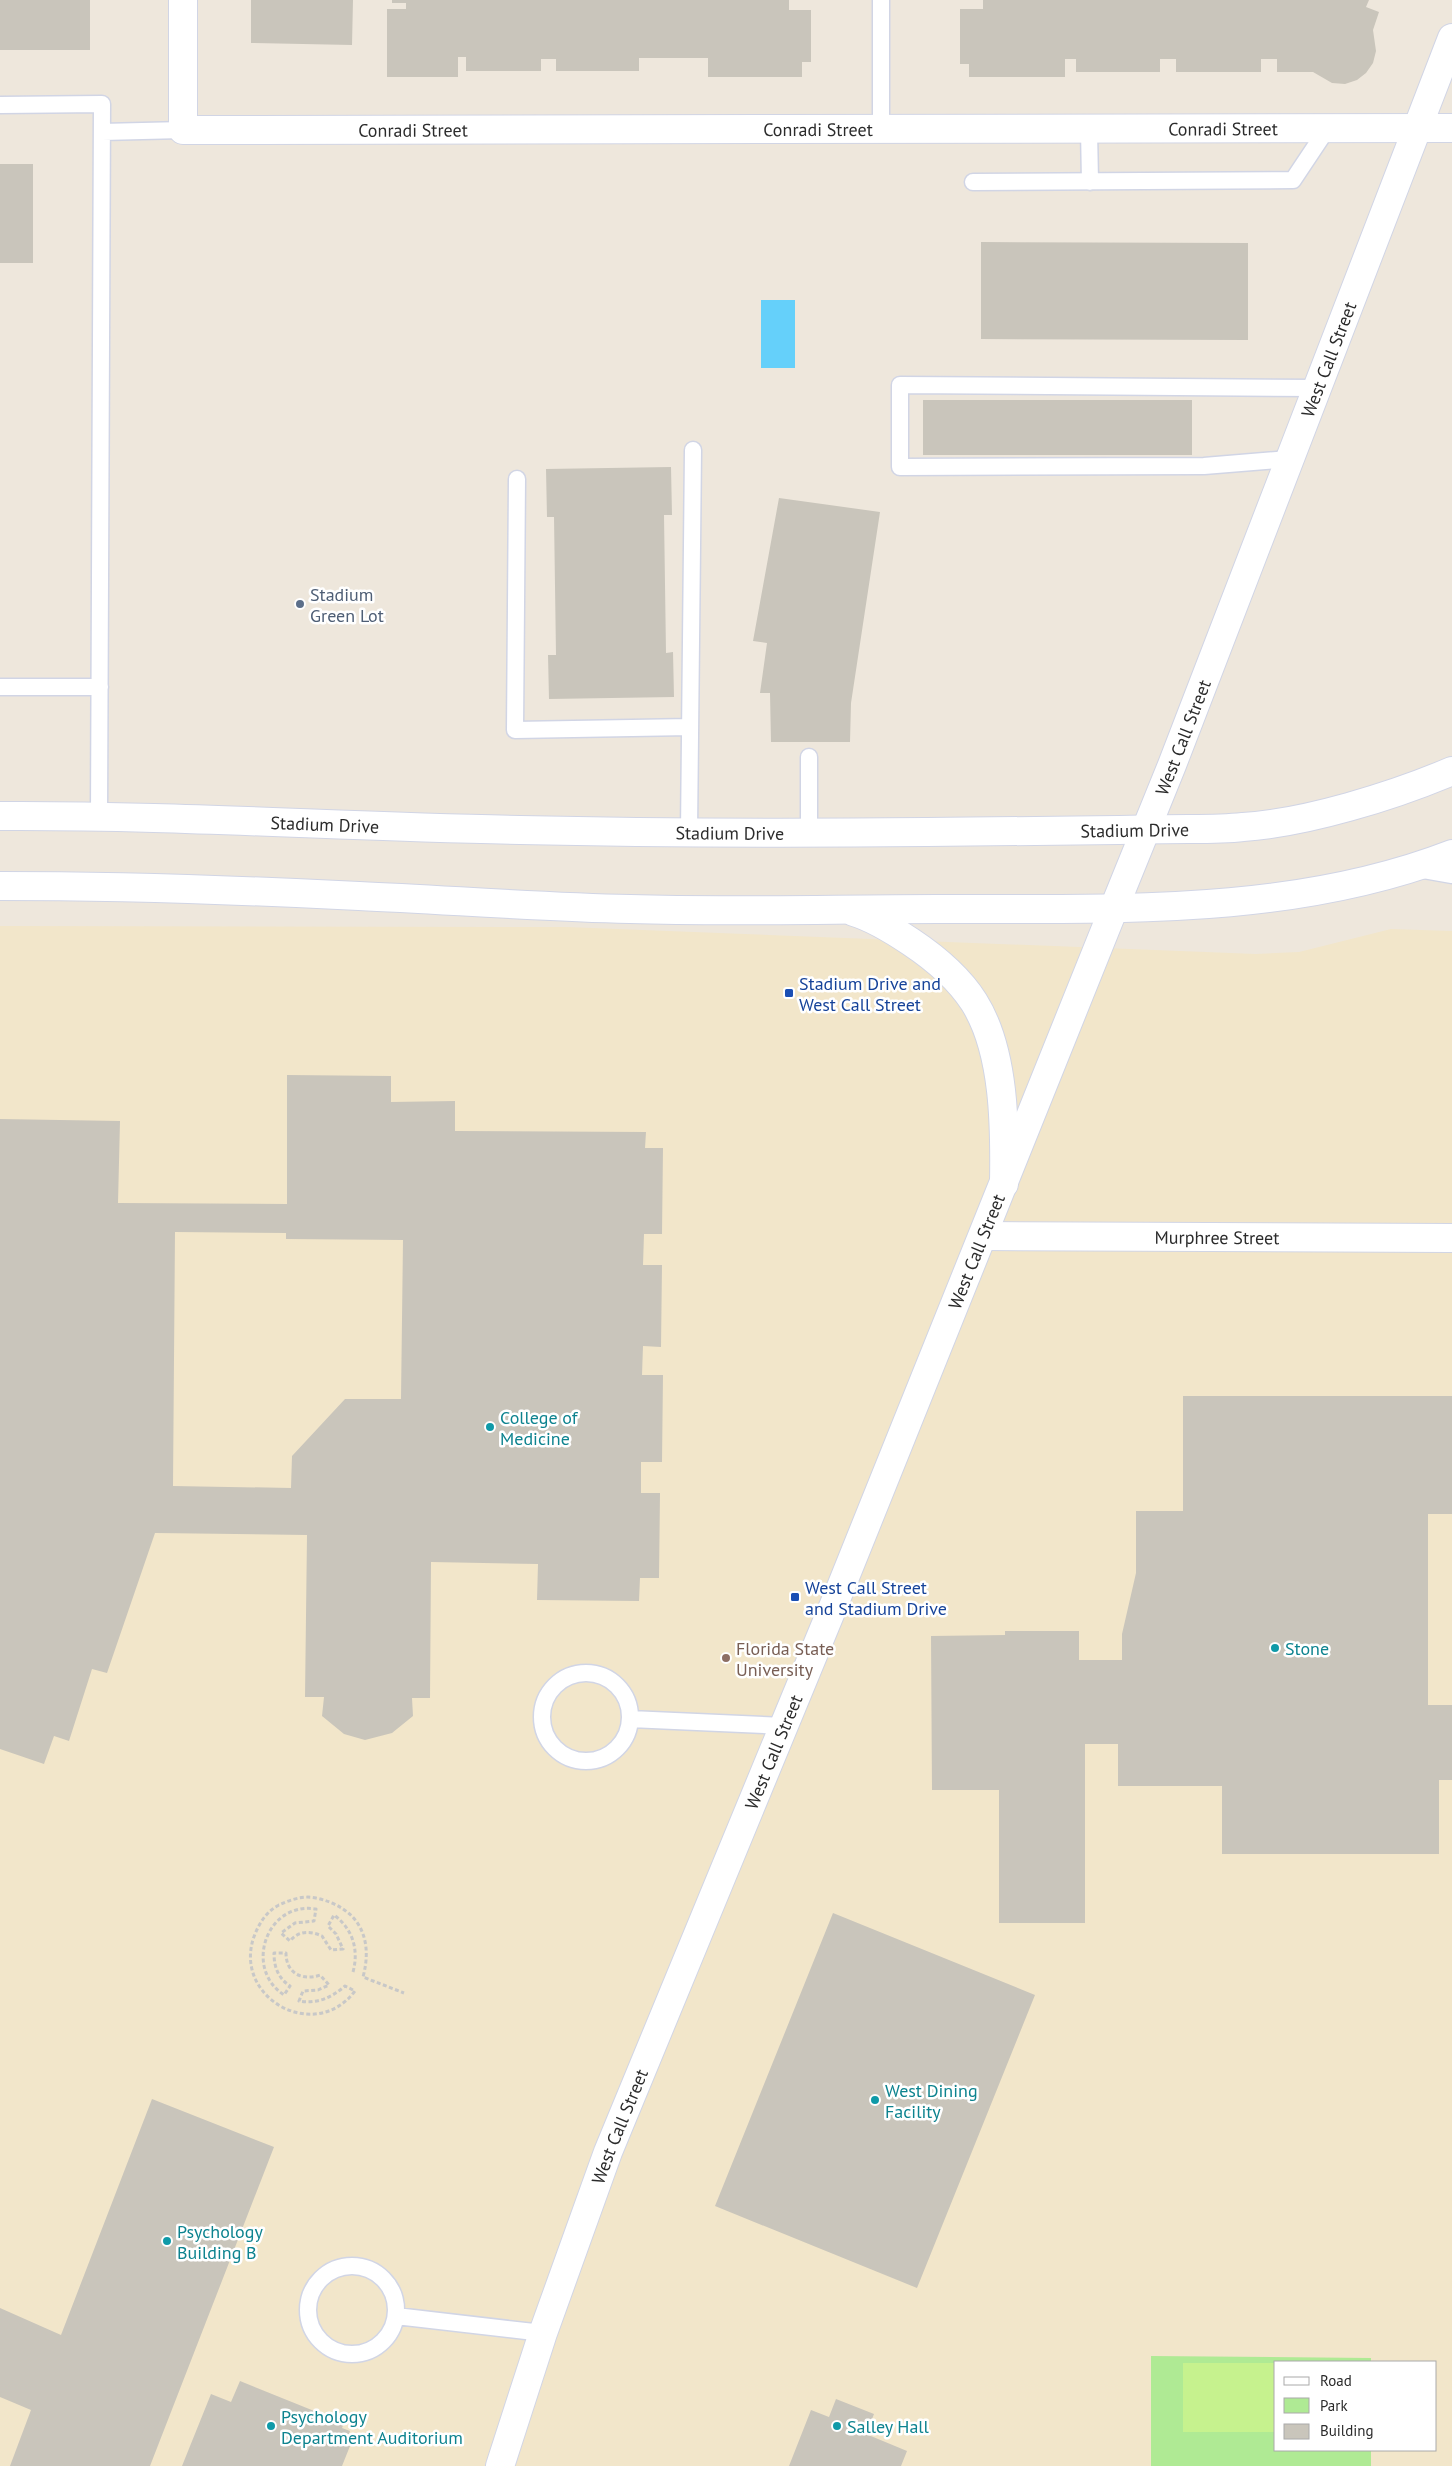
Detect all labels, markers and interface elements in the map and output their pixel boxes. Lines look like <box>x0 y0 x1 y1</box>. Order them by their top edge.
street label: Conradi Street <box>763 117 873 141</box>
street label: Conradi Street <box>1168 117 1278 140</box>
street label: Conradi Street <box>358 118 468 141</box>
street label: West Call Street <box>1296 298 1361 420</box>
place label: Stadium Green Lot <box>310 583 384 627</box>
marker: Stadium Green Lot <box>294 598 306 610</box>
street label: West Call Street <box>1150 676 1215 798</box>
street label: Stadium Drive <box>270 810 380 838</box>
street label: Stadium Drive <box>1080 818 1189 842</box>
street label: Stadium Drive <box>675 821 784 844</box>
place label: Stadium Drive and West Call Street <box>799 972 941 1016</box>
marker: Stadium Drive and West Call Street <box>783 987 795 999</box>
street label: West Call Street <box>943 1190 1009 1312</box>
street label: Murphree Street <box>1155 1225 1279 1249</box>
place label: College of Medicine <box>500 1406 579 1450</box>
marker: College of Medicine <box>484 1421 496 1433</box>
place label: West Call Street and Stadium Drive <box>805 1576 947 1620</box>
marker: West Call Street and Stadium Drive <box>789 1591 801 1603</box>
place label: Florida State University <box>736 1637 834 1681</box>
place label: Stone <box>1285 1637 1329 1660</box>
marker: Stone <box>1269 1642 1281 1654</box>
marker: Florida State University <box>720 1652 732 1664</box>
street label: West Call Street <box>739 1691 807 1813</box>
street label: West Call Street <box>586 2065 653 2187</box>
place label: West Dining Facility <box>885 2079 978 2123</box>
marker: West Dining Facility <box>869 2094 881 2106</box>
place label: Psychology Building B <box>177 2220 263 2264</box>
marker: Psychology Building B <box>161 2235 173 2247</box>
legend <box>1274 2361 1437 2451</box>
text: Road <box>1320 2371 1352 2390</box>
text: Park <box>1320 2396 1348 2415</box>
place label: Psychology Department Auditorium <box>281 2405 463 2449</box>
place label: Salley Hall <box>847 2415 930 2438</box>
marker: Psychology Department Auditorium <box>265 2420 277 2432</box>
marker: Salley Hall <box>831 2420 843 2432</box>
text: Building <box>1320 2421 1374 2440</box>

